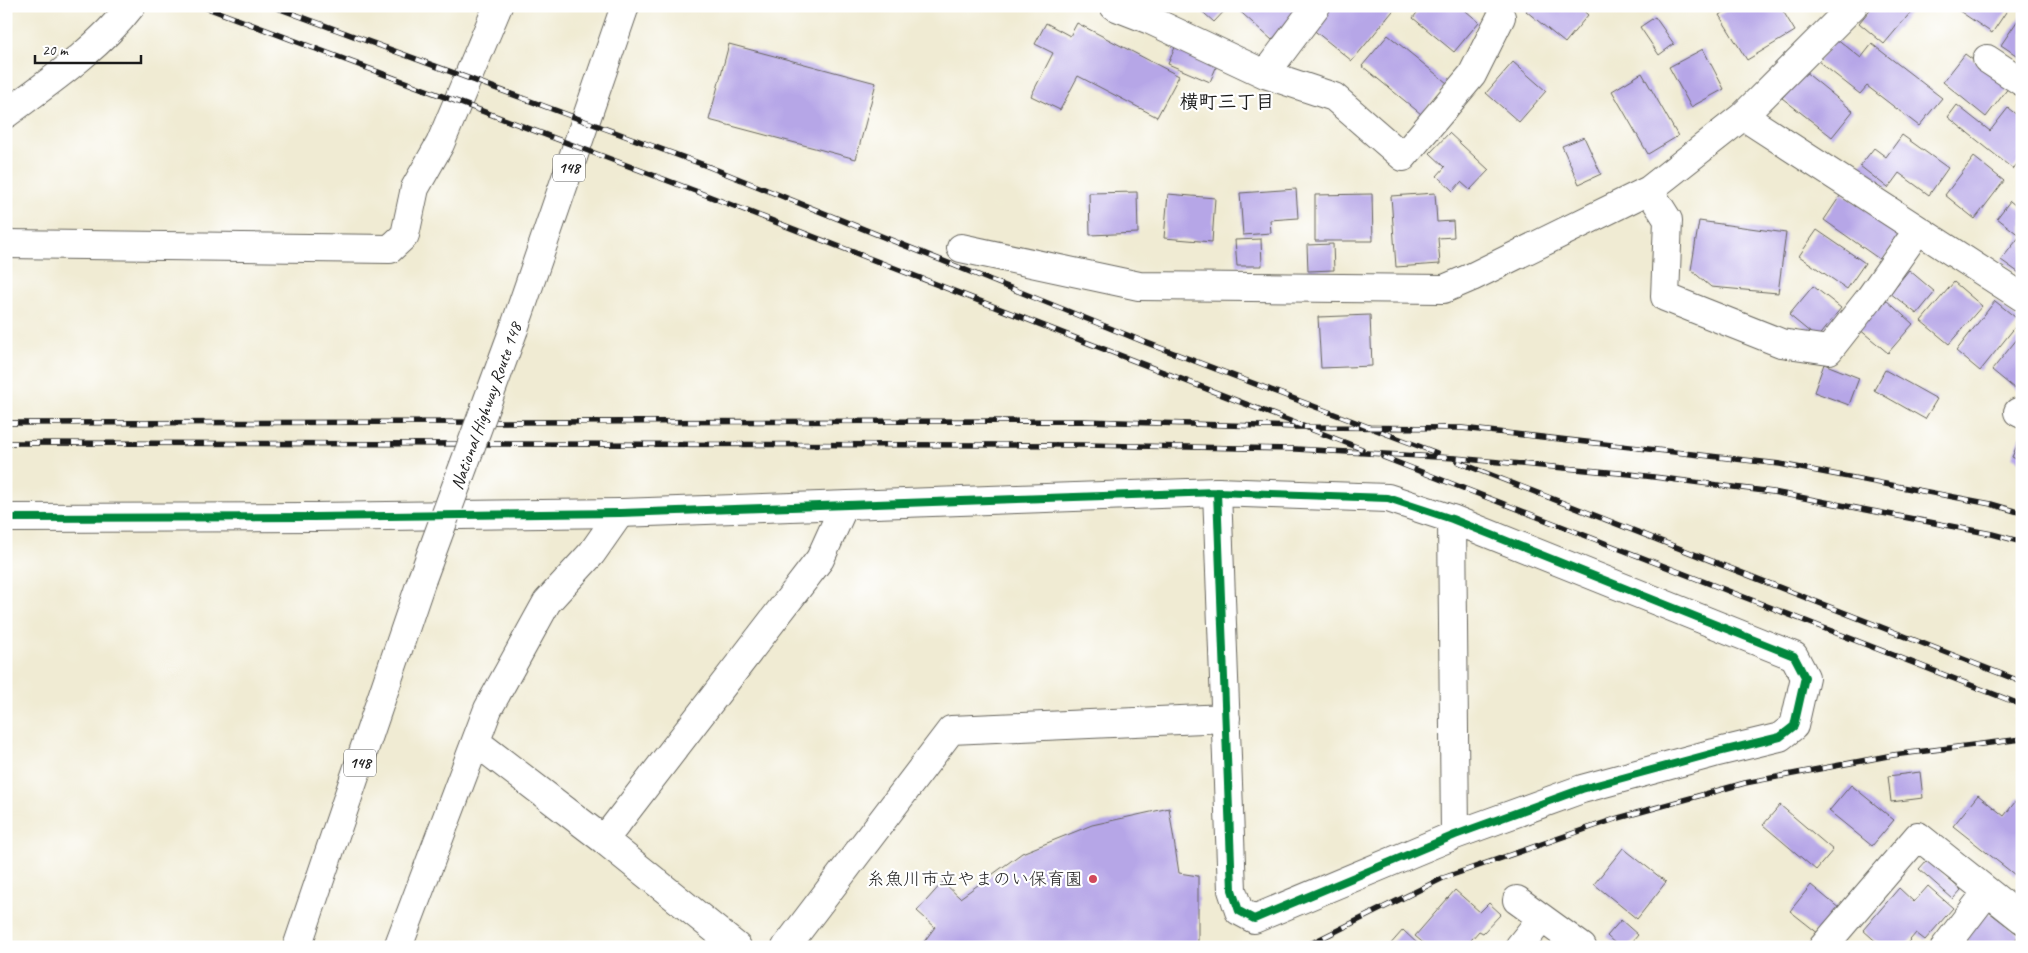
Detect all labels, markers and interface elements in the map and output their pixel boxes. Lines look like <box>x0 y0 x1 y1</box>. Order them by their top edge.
scale bar <box>35 32 141 64</box>
text: 20 m <box>42 41 69 60</box>
district label: 横町三丁目 <box>1179 90 1275 114</box>
road number: 148 <box>553 154 585 182</box>
street label: National Highway Route 148 <box>446 318 527 492</box>
road number: 148 <box>344 750 376 776</box>
place label: 糸魚川市立やまのい保育園 <box>867 868 1083 890</box>
marker: 糸魚川市立やまのい保育園 <box>1087 873 1099 885</box>

